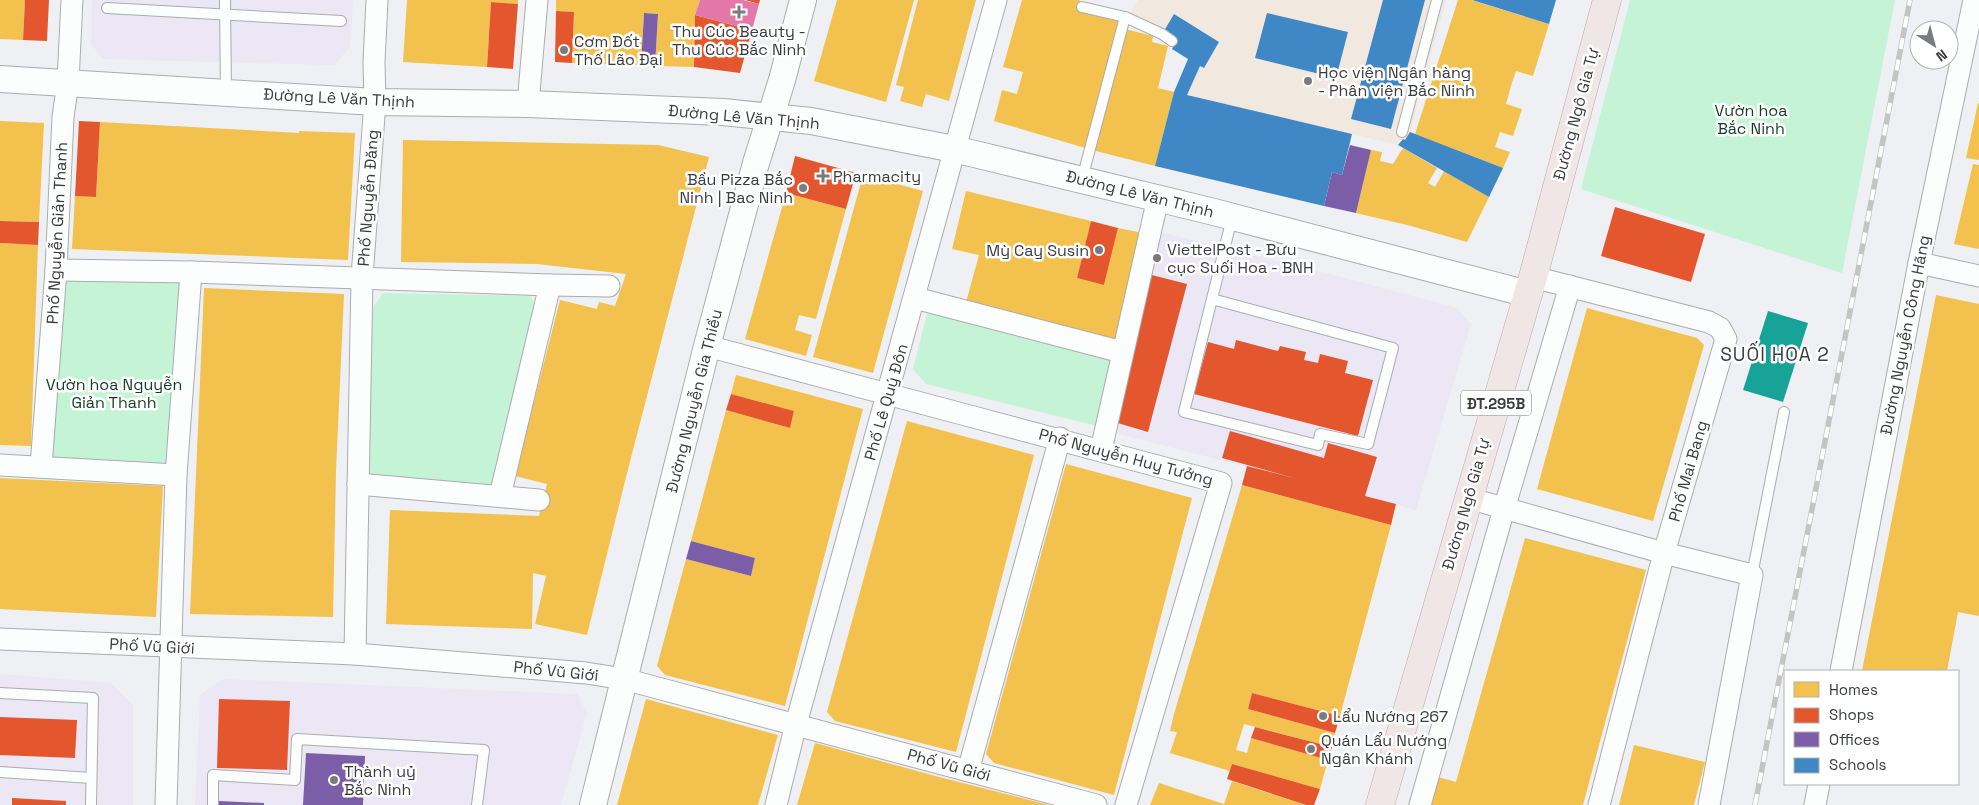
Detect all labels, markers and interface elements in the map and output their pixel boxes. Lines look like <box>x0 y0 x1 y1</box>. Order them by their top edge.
marker: Thu Cúc Beauty - Thu Cúc Bắc Ninh <box>732 5 746 19</box>
north arrow <box>1909 20 1959 70</box>
place label: Thu Cúc Beauty - Thu Cúc Bắc Ninh <box>672 21 806 60</box>
place label: Cơm Đốt Thố Lão Đại <box>574 31 663 70</box>
marker: Cơm Đốt Thố Lão Đại <box>558 44 570 56</box>
street label: Đường Ngô Gia Tự <box>1548 45 1604 182</box>
text: N <box>1933 45 1951 66</box>
place label: Học viện Ngân hàng - Phân viện Bắc Ninh <box>1318 62 1475 101</box>
marker: Học viện Ngân hàng - Phân viện Bắc Ninh <box>1302 75 1314 87</box>
street label: Đường Lê Văn Thịnh <box>263 84 415 112</box>
street label: Đường Lê Văn Thịnh <box>667 100 821 134</box>
park label: Vườn hoa Bắc Ninh <box>1715 100 1787 139</box>
street label: Phố Nguyễn Đăng <box>353 129 383 267</box>
street label: Phố Nguyễn Giản Thanh <box>42 141 72 325</box>
street label: Đường Lê Văn Thịnh <box>1064 165 1216 223</box>
place label: Pharmacity <box>833 166 921 187</box>
place label: Bầu Pizza Bắc Ninh | Bac Ninh <box>679 169 793 208</box>
marker: Pharmacity <box>817 170 829 182</box>
marker: Bầu Pizza Bắc Ninh | Bac Ninh <box>797 182 809 194</box>
street label: Đường Nguyễn Công Hãng <box>1875 233 1935 437</box>
place label: ViettelPost - Bưu cục Suối Hoa - BNH <box>1167 239 1313 278</box>
place label: Mỳ Cay Susin <box>986 240 1089 261</box>
marker: Mỳ Cay Susin <box>1093 244 1105 256</box>
marker: ViettelPost - Bưu cục Suối Hoa - BNH <box>1151 252 1163 264</box>
street label: Đường Nguyễn Gia Thiều <box>661 307 727 495</box>
street label: Phố Lê Quý Đôn <box>859 341 913 463</box>
district label: SUỐI HOA 2 <box>1720 341 1830 367</box>
park label: Vườn hoa Nguyễn Giản Thanh <box>46 374 182 413</box>
road number: ĐT.295B <box>1461 390 1531 416</box>
street label: Phố Mai Bang <box>1664 418 1712 524</box>
street label: Phố Nguyễn Huy Tưởng <box>1037 424 1215 490</box>
street label: Đường Ngô Gia Tự <box>1437 435 1495 572</box>
street label: Phố Vũ Giới <box>109 633 195 659</box>
street label: Phố Vũ Giới <box>512 656 600 686</box>
legend <box>1784 670 1959 785</box>
text: Homes <box>1829 680 1878 699</box>
text: Shops <box>1829 705 1874 724</box>
place label: Lẩu Nướng 267 <box>1333 706 1448 727</box>
marker: Lẩu Nướng 267 <box>1317 710 1329 722</box>
place label: Quán Lẩu Nướng Ngân Khánh <box>1321 730 1447 769</box>
text: Offices <box>1829 730 1880 749</box>
marker: Quán Lẩu Nướng Ngân Khánh <box>1305 743 1317 755</box>
street label: Phố Vũ Giới <box>905 744 993 786</box>
text: Schools <box>1829 755 1887 774</box>
place label: Thành uỷ Bắc Ninh <box>344 761 416 800</box>
marker: Thành uỷ Bắc Ninh <box>328 774 340 786</box>

